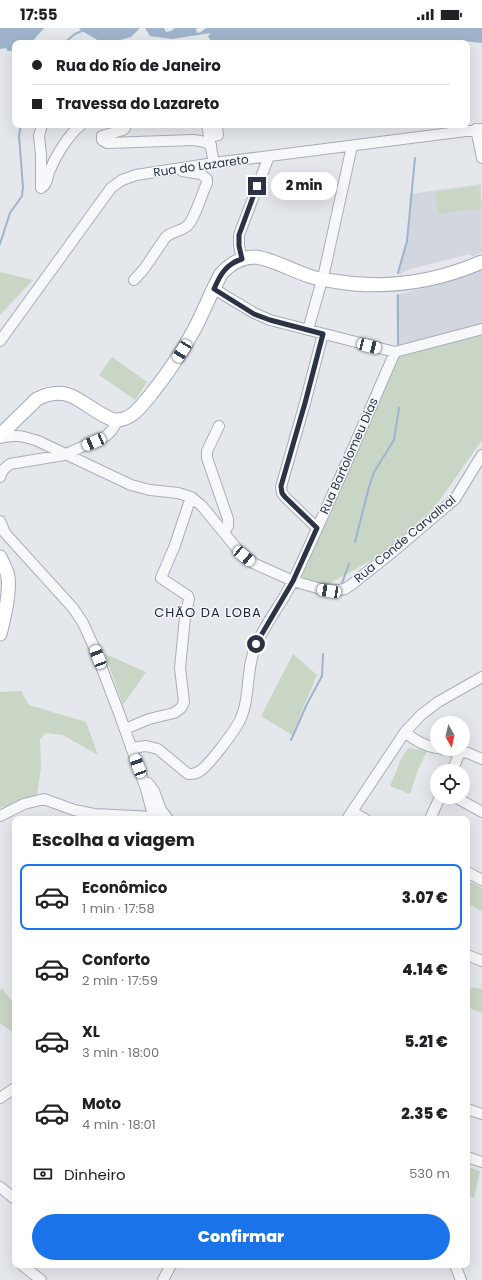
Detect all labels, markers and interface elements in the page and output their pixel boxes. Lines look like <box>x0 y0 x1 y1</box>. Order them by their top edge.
text: 17:55 <box>20 4 57 25</box>
text: Rua do Río de Janeiro <box>56 55 221 76</box>
text: Travessa do Lazareto <box>56 93 219 114</box>
street label: Rua do Lazareto <box>152 150 250 181</box>
callout: 2 min <box>271 172 337 200</box>
text: 2 min <box>286 176 322 195</box>
route end <box>248 177 266 195</box>
car <box>356 337 382 355</box>
car <box>171 338 193 364</box>
street label: Rua Bartolomeu Dias <box>315 395 382 517</box>
car <box>81 432 107 452</box>
street label: Rua Conde Carvalhal <box>350 491 459 586</box>
car <box>231 544 257 568</box>
car <box>316 583 342 599</box>
district label: CHÃO DA LOBA <box>154 603 262 622</box>
route start <box>247 635 265 653</box>
car <box>88 644 108 670</box>
north arrow <box>430 716 470 756</box>
map controls <box>430 716 470 804</box>
car <box>128 753 148 779</box>
button: locate <box>430 764 470 804</box>
text: Escolha a viagem <box>32 827 195 852</box>
text: Econômico <box>82 877 167 898</box>
icon: car <box>34 879 70 915</box>
text: 3.07 € <box>402 887 448 908</box>
text: 1 min · 17:58 <box>82 899 155 918</box>
text: Conforto <box>82 949 150 970</box>
icon: car <box>34 951 70 987</box>
text: 4.14 € <box>402 959 448 980</box>
text: 2 min · 17:59 <box>82 971 158 990</box>
text: XL <box>82 1021 100 1042</box>
icon: car <box>34 1023 70 1059</box>
text: 5.21 € <box>405 1031 448 1052</box>
text: 3 min · 18:00 <box>82 1043 159 1062</box>
text: Moto <box>82 1093 121 1114</box>
icon: car <box>34 1095 70 1131</box>
text: 2.35 € <box>401 1103 448 1124</box>
text: 4 min · 18:01 <box>82 1115 156 1134</box>
icon: cash <box>32 1163 54 1185</box>
text: Dinheiro <box>64 1164 126 1185</box>
text: 530 m <box>409 1164 450 1183</box>
button: Confirmar <box>32 1214 450 1260</box>

